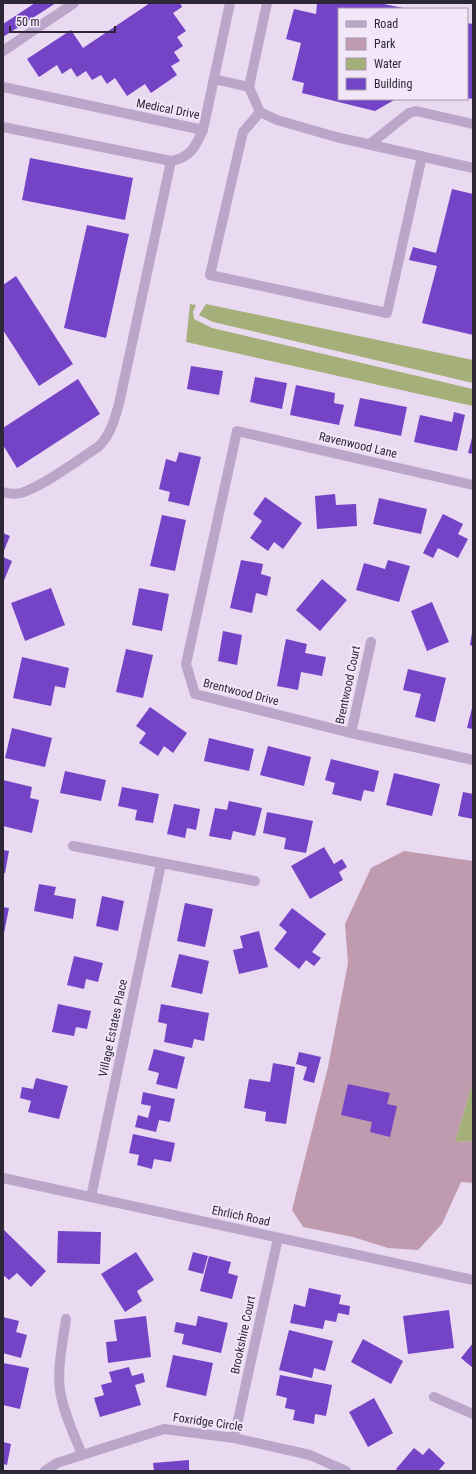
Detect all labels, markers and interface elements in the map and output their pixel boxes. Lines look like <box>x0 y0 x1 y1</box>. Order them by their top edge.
scale bar <box>10 8 115 34</box>
legend <box>338 8 468 100</box>
text: 50 m <box>16 15 40 29</box>
text: Road <box>374 17 398 31</box>
text: Park <box>374 37 396 51</box>
text: Water <box>374 57 402 71</box>
text: Building <box>374 77 412 91</box>
street label: Medical Drive <box>135 96 201 122</box>
street label: Ravenwood Lane <box>317 429 399 461</box>
street label: Brentwood Court <box>333 644 363 725</box>
street label: Brentwood Drive <box>202 676 281 708</box>
street label: Village Estates Place <box>96 978 130 1078</box>
street label: Ehrlich Road <box>211 1203 271 1229</box>
street label: Brookshire Court <box>228 1294 258 1375</box>
street label: Foxridge Circle <box>172 1410 244 1434</box>

